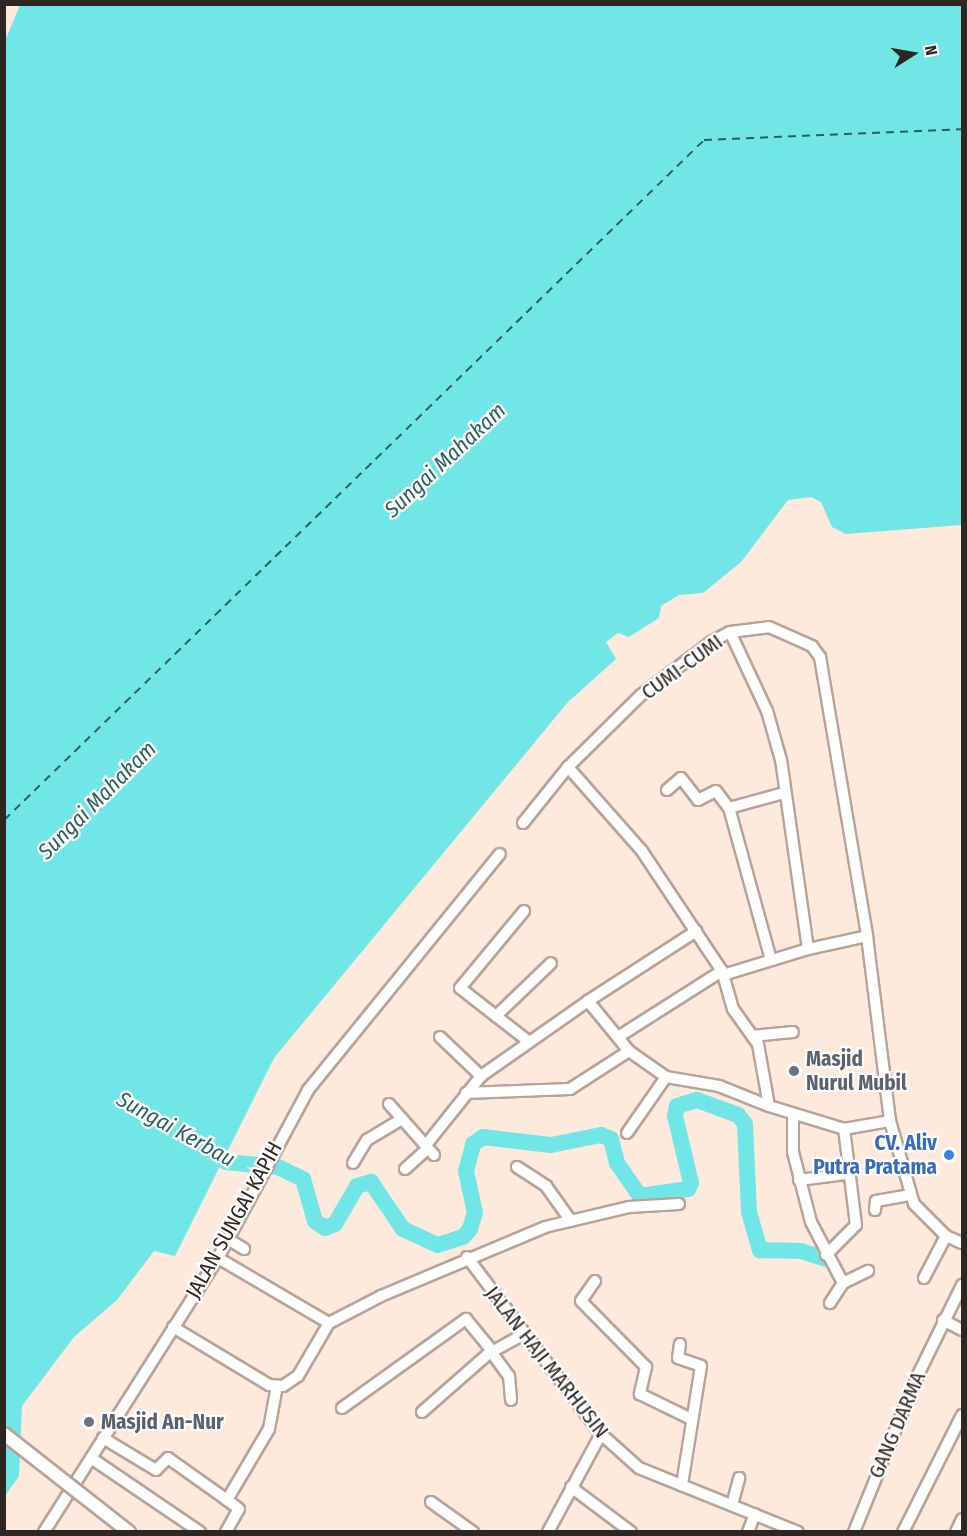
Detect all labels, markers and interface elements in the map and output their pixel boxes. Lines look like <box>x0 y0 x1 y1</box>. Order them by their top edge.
north arrow <box>883 24 943 84</box>
text: N <box>921 44 941 57</box>
water label: Sungai Mahakam <box>379 397 511 523</box>
street label: CUMI-CUMI <box>636 629 728 705</box>
water label: Sungai Mahakam <box>32 735 162 865</box>
place label: Masjid Nurul Mubil <box>806 1046 907 1096</box>
marker: Masjid Nurul Mubil <box>787 1064 801 1078</box>
water label: Sungai Kerbau <box>112 1086 240 1172</box>
place label: CV. Aliv Putra Pratama <box>813 1130 937 1180</box>
street label: JALAN SUNGAI KAPIH <box>181 1137 287 1303</box>
marker: CV. Aliv Putra Pratama <box>942 1148 956 1162</box>
street label: JALAN HAJI MARHUSIN <box>480 1281 614 1443</box>
street label: GANG DARMA <box>863 1368 931 1482</box>
place label: Masjid An-Nur <box>101 1409 224 1435</box>
marker: Masjid An-Nur <box>82 1415 96 1429</box>

